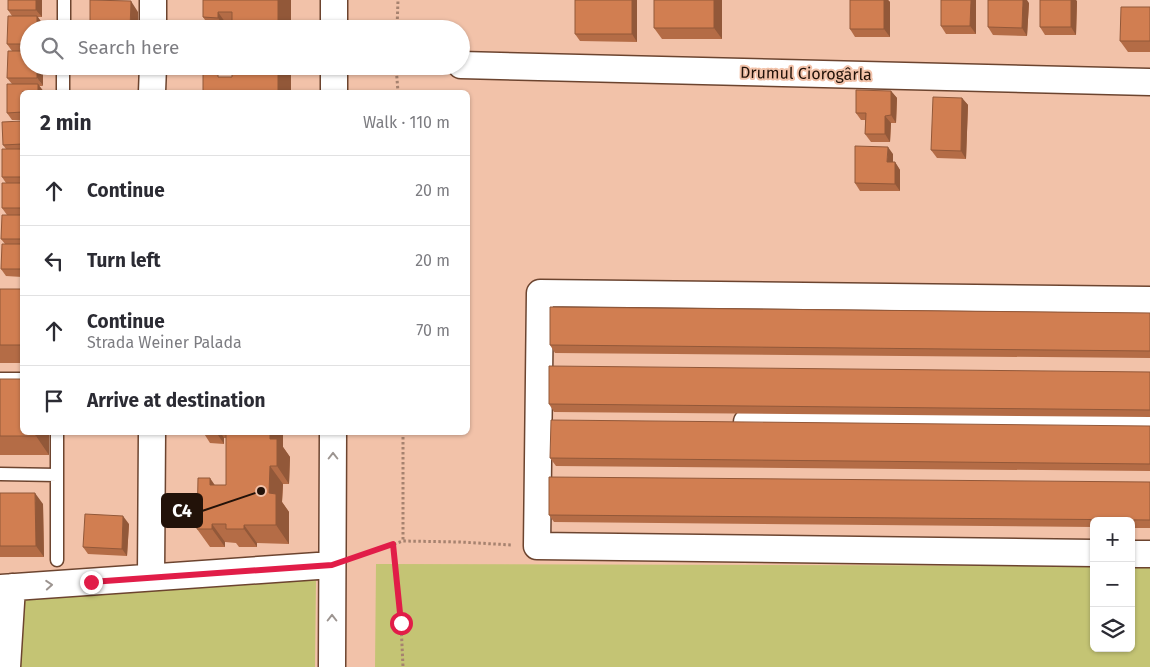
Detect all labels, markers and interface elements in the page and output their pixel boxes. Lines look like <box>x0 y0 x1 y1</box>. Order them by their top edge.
search box <box>20 20 470 75</box>
icon: search <box>38 34 66 62</box>
text: Search here <box>78 36 179 59</box>
street label: Drumul Ciorogârla <box>740 63 872 84</box>
text: 2 min <box>40 110 92 136</box>
text: Walk · 110 m <box>363 113 450 132</box>
icon: ahead <box>40 177 68 205</box>
text: Continue <box>87 179 165 202</box>
text: 20 m <box>415 181 450 200</box>
icon: left <box>40 247 68 275</box>
text: Turn left <box>87 249 161 272</box>
text: 20 m <box>415 251 450 270</box>
text: Continue <box>87 310 165 333</box>
icon: ahead <box>40 317 68 345</box>
text: 70 m <box>416 321 450 340</box>
text: Strada Weiner Palada <box>87 333 242 352</box>
icon: arrive <box>40 387 68 415</box>
text: Arrive at destination <box>87 389 266 412</box>
one-way arrow <box>328 452 338 460</box>
callout: C4 <box>162 494 202 527</box>
text: C4 <box>172 500 192 522</box>
map controls <box>1090 517 1135 652</box>
button: + <box>1090 517 1135 562</box>
button: − <box>1090 562 1135 607</box>
route end <box>80 571 103 594</box>
one-way arrow <box>45 579 53 590</box>
button: layers <box>1090 607 1135 652</box>
route start <box>390 612 413 635</box>
one-way arrow <box>327 614 337 622</box>

